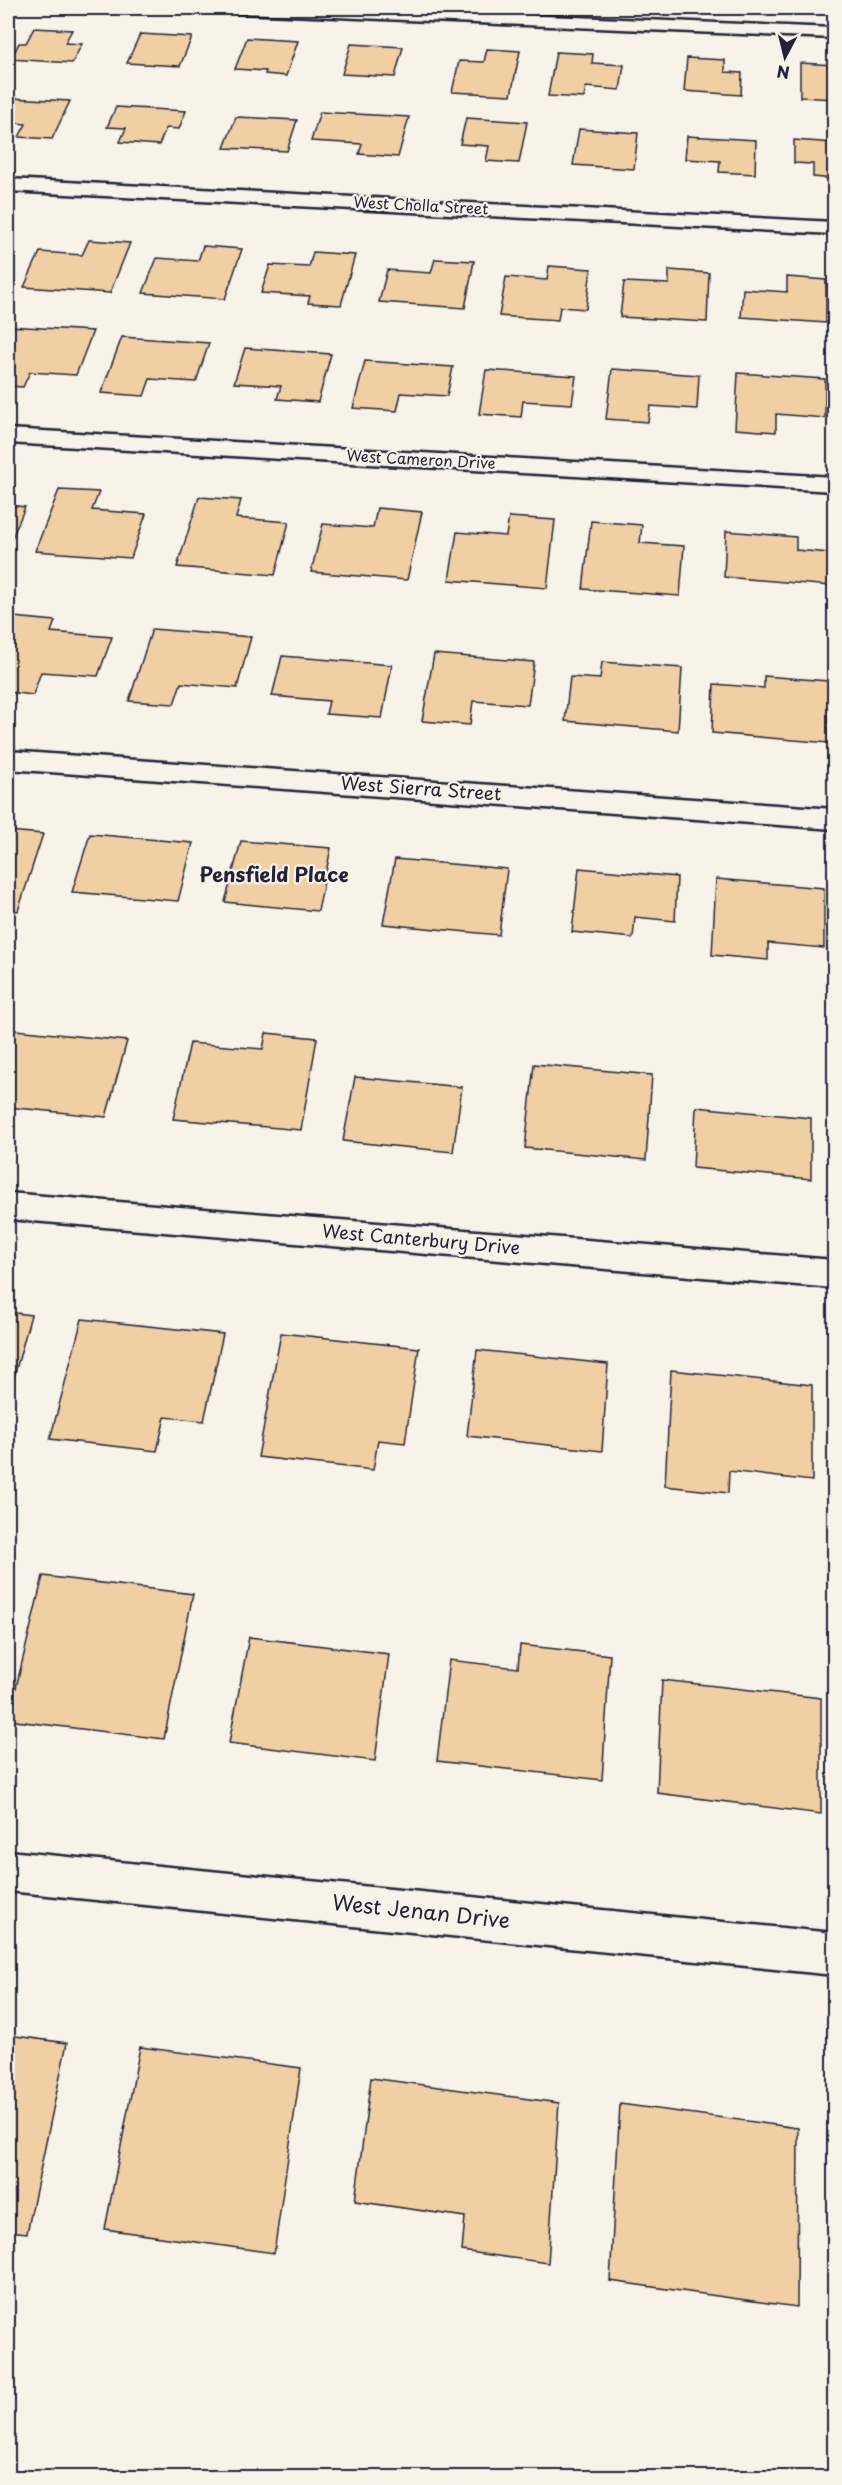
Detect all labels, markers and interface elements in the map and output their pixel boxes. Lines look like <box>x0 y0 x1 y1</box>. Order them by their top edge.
north arrow <box>755 27 815 87</box>
text: N <box>775 60 791 86</box>
street label: West Cholla Street <box>353 189 489 220</box>
street label: West Cameron Drive <box>346 443 496 474</box>
street label: West Sierra Street <box>340 768 502 807</box>
district label: Pensfield Place <box>199 859 349 889</box>
street label: West Canterbury Drive <box>321 1216 521 1261</box>
street label: West Jenan Drive <box>331 1885 512 1935</box>

